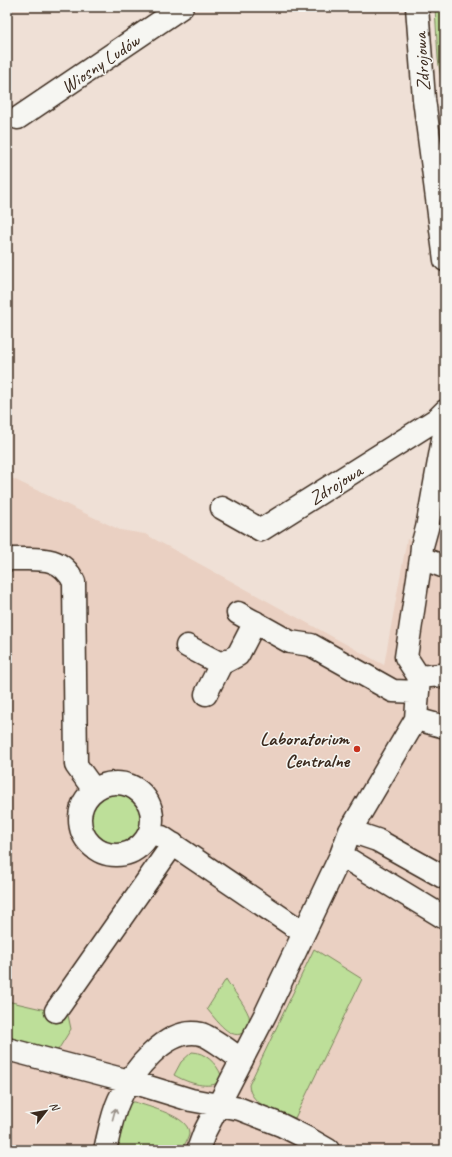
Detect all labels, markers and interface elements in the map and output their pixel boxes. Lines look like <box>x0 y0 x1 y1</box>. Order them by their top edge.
street label: Wiosny Ludów <box>57 28 146 99</box>
street label: Zdrojowa <box>408 30 436 92</box>
street label: Zdrojowa <box>304 458 369 511</box>
place label: Laboratorium Centralne <box>260 727 351 773</box>
marker: Laboratorium Centralne <box>352 744 362 754</box>
north arrow <box>26 1091 66 1131</box>
text: N <box>47 1099 63 1114</box>
one-way arrow <box>111 1108 119 1121</box>

